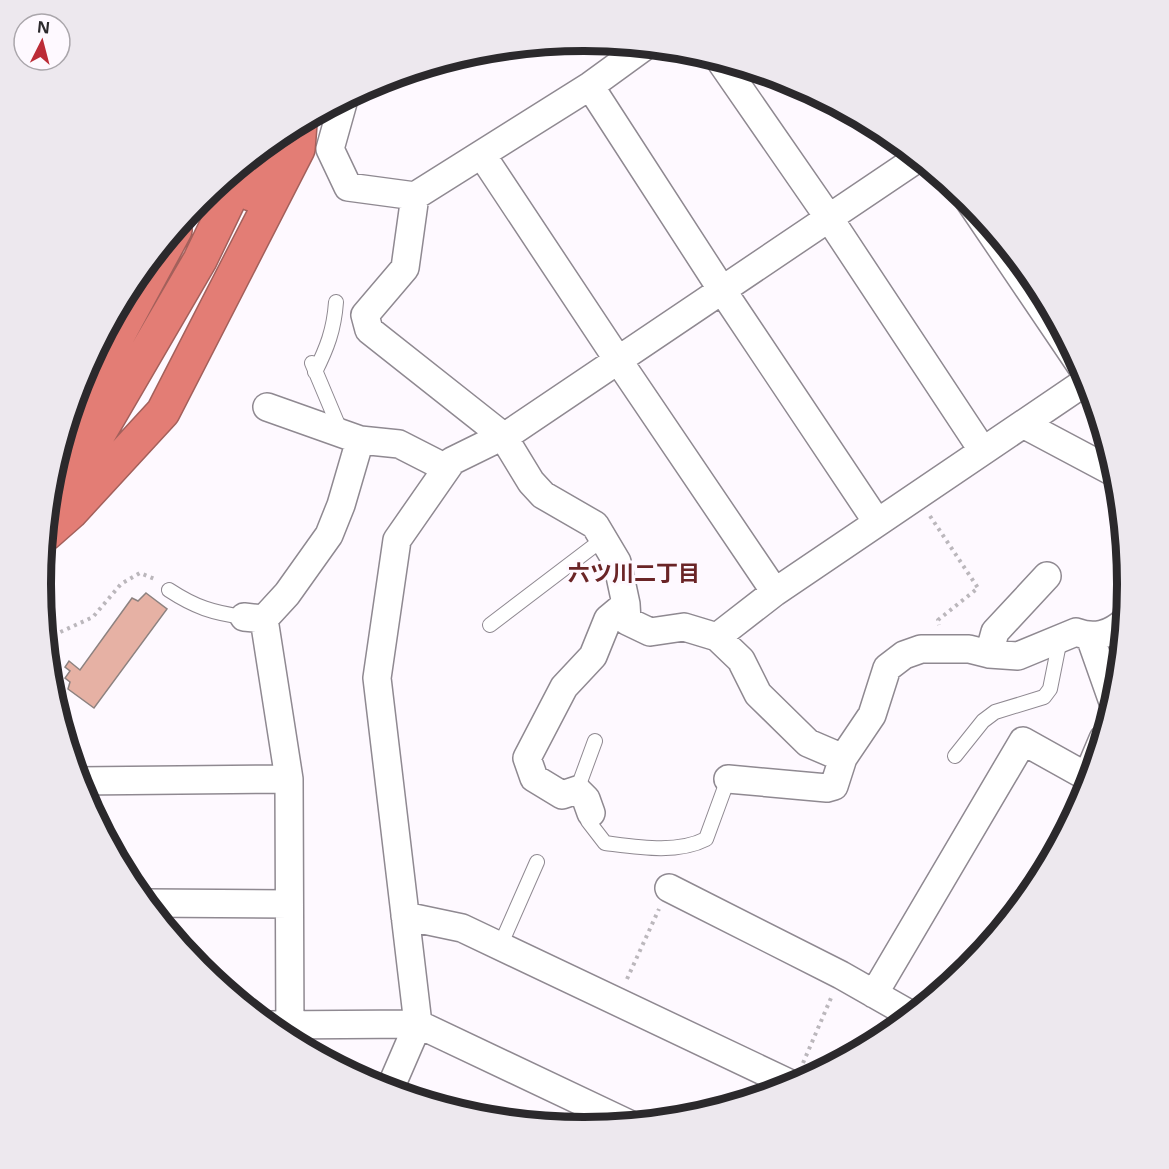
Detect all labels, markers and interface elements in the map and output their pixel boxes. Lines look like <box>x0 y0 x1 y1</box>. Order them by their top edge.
north arrow <box>12 12 72 72</box>
text: N <box>36 15 51 39</box>
district label: 六ツ川二丁目 <box>568 557 700 587</box>

